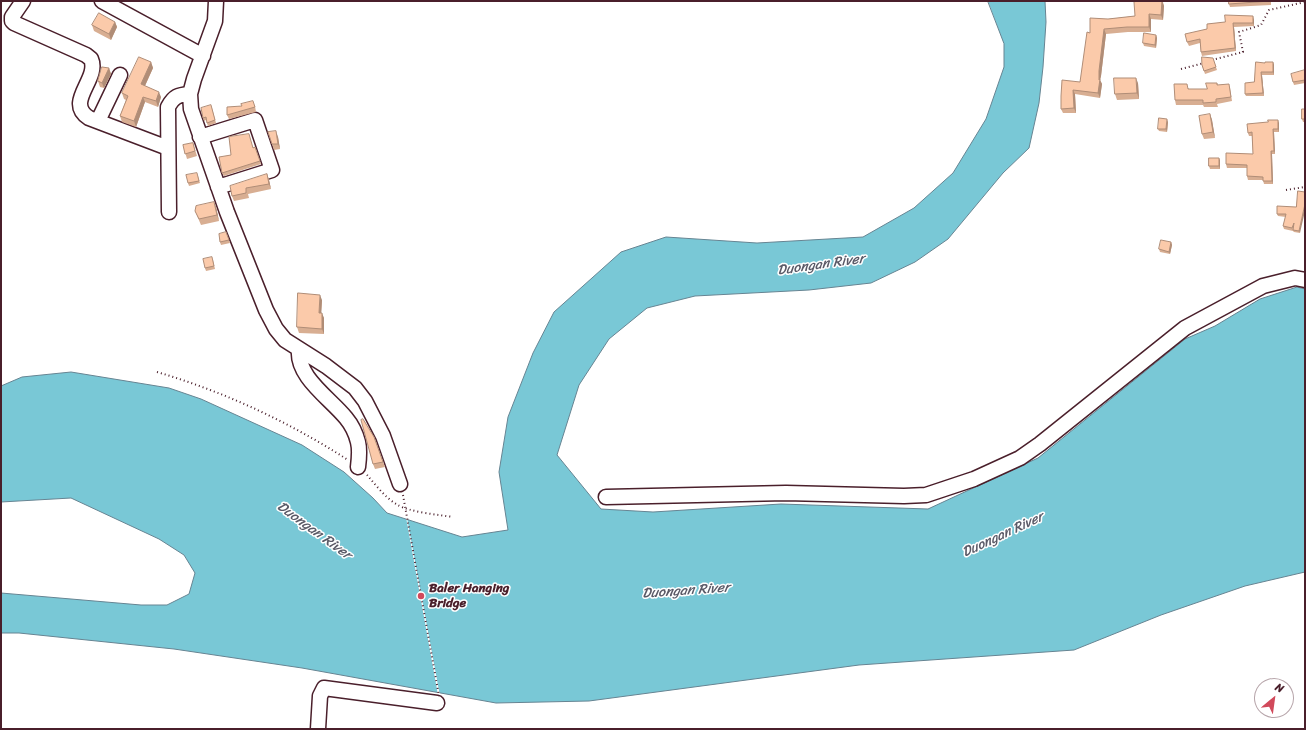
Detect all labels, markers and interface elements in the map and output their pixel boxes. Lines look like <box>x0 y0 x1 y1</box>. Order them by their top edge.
water label: Duongan River <box>776 251 866 279</box>
water label: Duongan River <box>274 498 354 564</box>
water label: Duongan River <box>960 509 1046 561</box>
water label: Duongan River <box>642 580 730 602</box>
place label: Baler Hanging Bridge <box>429 581 509 612</box>
marker: Baler Hanging Bridge <box>416 591 426 601</box>
north arrow <box>1254 678 1294 718</box>
text: N <box>1272 678 1288 698</box>

